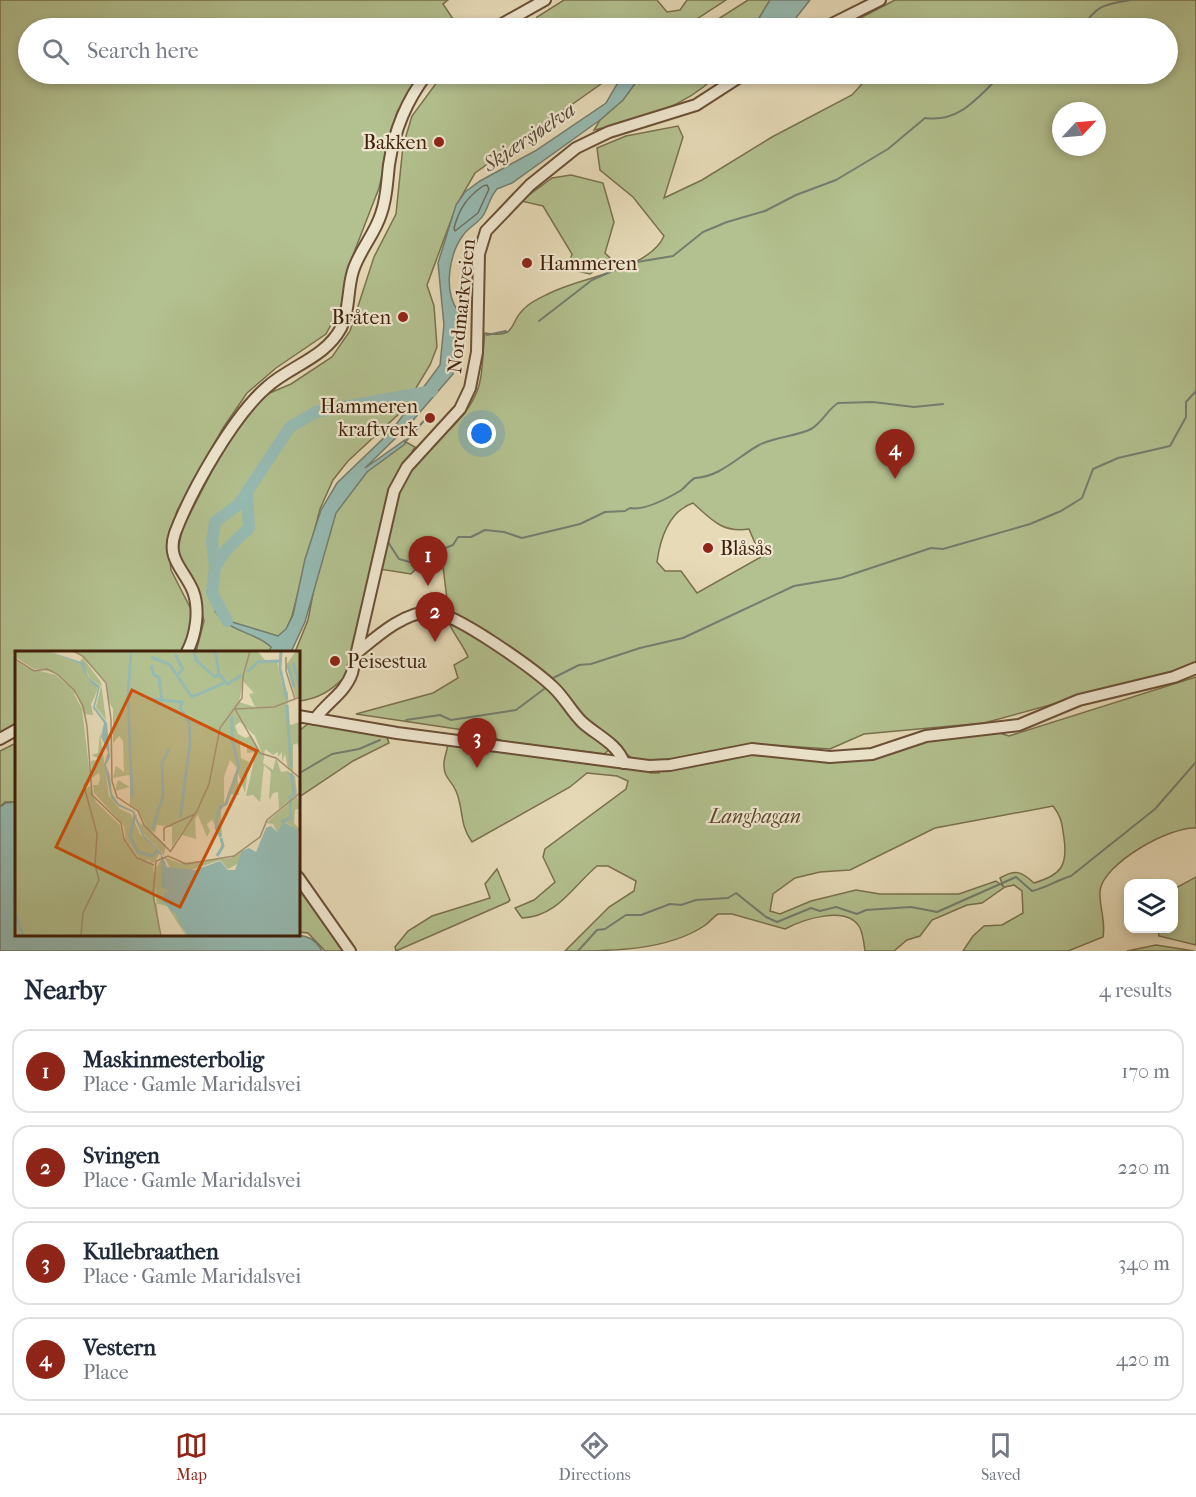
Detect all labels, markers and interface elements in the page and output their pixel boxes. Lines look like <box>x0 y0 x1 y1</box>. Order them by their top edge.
search box <box>18 18 1178 84</box>
icon: search <box>39 35 72 68</box>
text: Search here <box>87 38 199 64</box>
water label: Skjærsjøelva <box>477 97 580 177</box>
north arrow <box>1052 102 1106 156</box>
place label: Bakken <box>363 131 427 154</box>
marker: Bakken <box>432 135 446 149</box>
street label: Nordmarkveien <box>443 237 480 375</box>
place label: Hammeren <box>539 252 637 275</box>
marker: Hammeren <box>520 256 534 270</box>
place label: Bråten <box>332 306 391 329</box>
marker: Bråten <box>396 310 410 324</box>
place label: Hammeren kraftverk <box>320 395 419 441</box>
marker: Hammeren kraftverk <box>423 411 437 425</box>
your location <box>467 419 496 448</box>
pin: 4 <box>876 430 914 479</box>
pin: 1 <box>408 536 448 586</box>
place label: Blåsås <box>720 537 772 560</box>
marker: Blåsås <box>701 541 715 555</box>
pin: 2 <box>416 592 454 642</box>
place label: Peisestua <box>347 650 428 673</box>
inset map <box>15 651 300 936</box>
marker: Peisestua <box>328 654 342 668</box>
pin: 3 <box>458 718 496 768</box>
park label: Langhagan <box>707 805 801 828</box>
map controls <box>1124 879 1178 933</box>
button: layers <box>1124 879 1178 933</box>
text: Nearby <box>24 975 106 1006</box>
text: 4 results <box>1099 979 1172 1002</box>
text: Maskinmesterbolig <box>83 1047 264 1073</box>
text: 1 <box>42 1060 49 1083</box>
text: 170 m <box>1121 1060 1170 1083</box>
text: Place · Gamle Maridalsvei <box>83 1073 301 1096</box>
text: Svingen <box>83 1143 160 1169</box>
text: 2 <box>40 1156 51 1179</box>
text: 220 m <box>1117 1156 1170 1179</box>
text: Place · Gamle Maridalsvei <box>83 1169 301 1192</box>
text: Kullebraathen <box>83 1239 219 1265</box>
text: 3 <box>41 1252 50 1275</box>
text: 340 m <box>1118 1252 1170 1275</box>
text: Place · Gamle Maridalsvei <box>83 1265 301 1288</box>
text: Vestern <box>83 1335 156 1361</box>
text: 4 <box>40 1348 51 1371</box>
text: 420 m <box>1116 1348 1170 1371</box>
text: Place <box>83 1361 129 1384</box>
tab: Map <box>175 1429 208 1484</box>
tab: Directions <box>559 1429 631 1484</box>
tab: Saved <box>981 1429 1021 1484</box>

